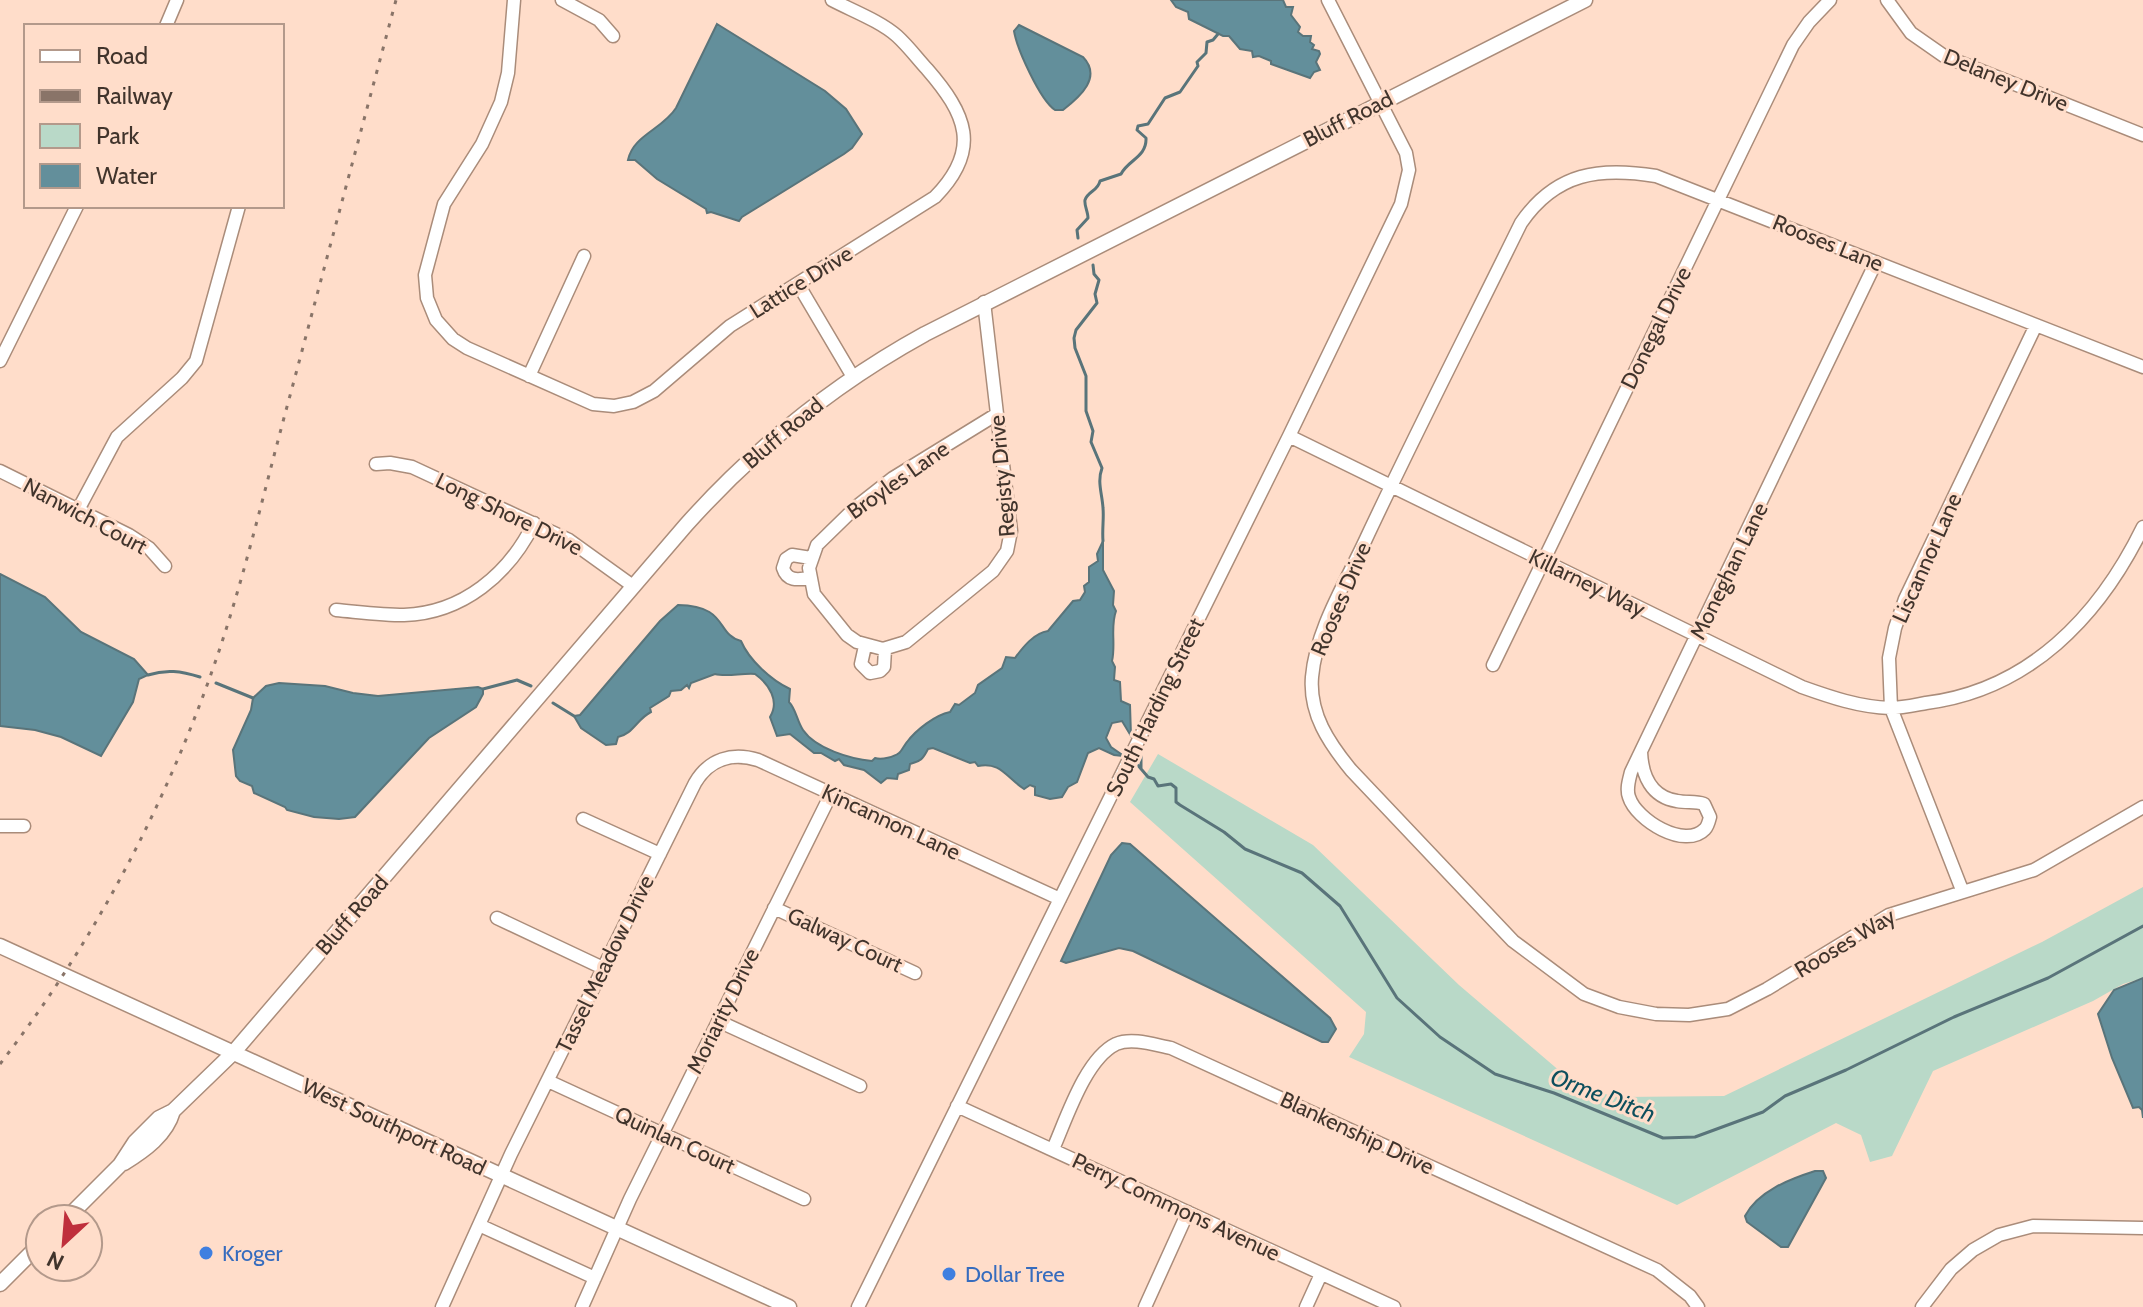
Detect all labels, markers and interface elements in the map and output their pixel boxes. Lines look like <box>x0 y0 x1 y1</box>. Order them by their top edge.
legend <box>24 24 284 208</box>
text: Road <box>96 41 148 70</box>
street label: Delaney Drive <box>1940 43 2072 117</box>
text: Railway <box>96 81 173 110</box>
street label: Bluff Road <box>1299 85 1397 153</box>
text: Park <box>96 121 139 150</box>
text: Water <box>96 161 157 190</box>
street label: Rooses Lane <box>1769 209 1887 277</box>
street label: Lattice Drive <box>745 240 857 324</box>
street label: Donegal Drive <box>1615 263 1697 393</box>
street label: Bluff Road <box>737 391 829 475</box>
street label: Registy Drive <box>983 414 1021 538</box>
street label: Broyles Lane <box>842 435 954 525</box>
street label: Long Shore Drive <box>431 467 587 561</box>
street label: Nanwich Court <box>18 472 152 560</box>
street label: Liscannor Lane <box>1886 489 1968 627</box>
street label: Moneghan Lane <box>1684 498 1774 644</box>
street label: Rooses Drive <box>1305 538 1377 660</box>
street label: Killarney Way <box>1524 543 1650 623</box>
street label: South Harding Street <box>1100 613 1210 801</box>
street label: Kincannon Lane <box>818 778 964 866</box>
street label: Bluff Road <box>310 870 394 960</box>
street label: Tassel Meadow Drive <box>550 871 660 1057</box>
street label: Galway Court <box>783 902 907 979</box>
street label: Rooses Way <box>1790 902 1900 984</box>
street label: Moriarity Drive <box>681 944 765 1078</box>
water label: Orme Ditch <box>1546 1062 1660 1128</box>
street label: West Southport Road <box>298 1073 490 1181</box>
street label: Blankenship Drive <box>1276 1086 1438 1180</box>
street label: Quinlan Court <box>611 1100 740 1180</box>
street label: Perry Commons Avenue <box>1068 1147 1284 1267</box>
north arrow <box>24 1203 104 1283</box>
place label: Kroger <box>222 1240 282 1267</box>
marker: Kroger <box>197 1244 215 1262</box>
text: N <box>43 1245 68 1276</box>
place label: Dollar Tree <box>965 1261 1065 1288</box>
marker: Dollar Tree <box>940 1265 958 1283</box>

